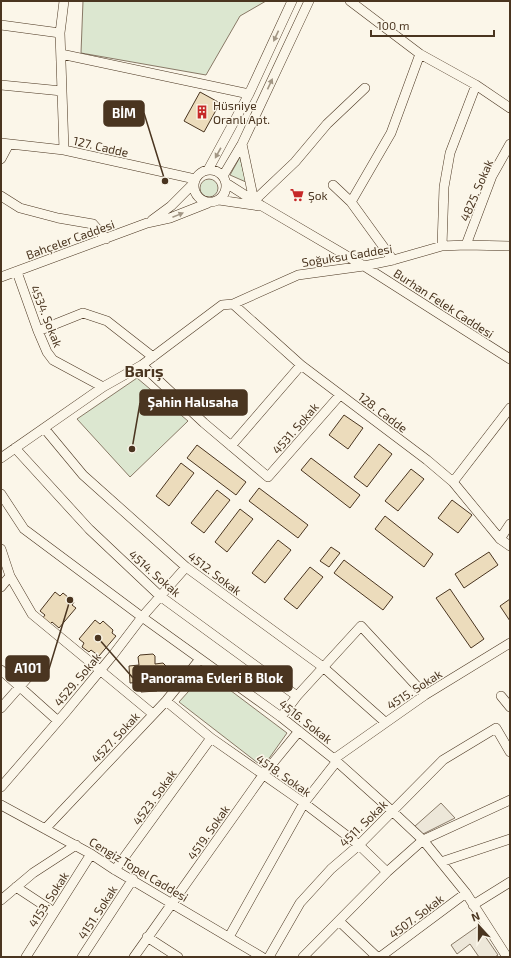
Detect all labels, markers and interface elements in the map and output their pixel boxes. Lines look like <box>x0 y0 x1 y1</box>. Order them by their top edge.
scale bar <box>371 12 494 38</box>
text: 100 m <box>377 18 409 32</box>
one-way arrow <box>273 31 279 42</box>
one-way arrow <box>267 78 273 89</box>
place label: Hüsniye Oranlı Apt. <box>213 98 270 126</box>
callout: BİM <box>104 101 144 126</box>
building icon: Hüsniye Oranlı Apt. <box>194 104 210 120</box>
text: BİM <box>112 105 136 121</box>
street label: 127. Cadde <box>72 133 130 159</box>
one-way arrow <box>214 147 221 159</box>
street label: 4825. Sokak <box>457 157 495 223</box>
supermarket icon: Şok <box>289 187 305 203</box>
place label: Şok <box>308 188 328 204</box>
one-way arrow <box>173 211 185 217</box>
street label: Bahçeler Caddesi <box>24 216 117 262</box>
street label: Soğuksu Caddesi <box>301 241 393 269</box>
street label: Burhan Felek Caddesi <box>391 265 497 341</box>
street label: 4534. Sokak <box>28 283 66 349</box>
district label: Barış <box>124 361 164 382</box>
street label: 128. Cadde <box>356 389 410 435</box>
callout: Şahin Halısaha <box>140 390 247 415</box>
text: Şahin Halısaha <box>148 394 238 411</box>
street label: 4531. Sokak <box>269 400 321 456</box>
street label: 4514. Sokak <box>126 547 184 599</box>
street label: 4512. Sokak <box>186 548 244 598</box>
street label: 4529. Sokak <box>51 650 103 708</box>
callout: A101 <box>6 656 49 681</box>
text: A101 <box>14 660 42 676</box>
callout: Panorama Evleri B Blok <box>133 666 292 691</box>
street label: 4515. Sokak <box>384 666 444 712</box>
text: Panorama Evleri B Blok <box>141 670 284 686</box>
street label: 4516. Sokak <box>277 696 335 746</box>
street label: 4527. Sokak <box>88 709 142 765</box>
street label: 4518. Sokak <box>254 751 314 799</box>
street label: 4523. Sokak <box>129 767 179 827</box>
street label: 4511. Sokak <box>336 797 390 849</box>
street label: 4519. Sokak <box>184 802 232 862</box>
street label: Cengiz Topel Caddesi <box>87 834 191 904</box>
street label: 4153. Sokak <box>25 869 71 929</box>
street label: 4151. Sokak <box>74 883 120 941</box>
street label: 4507. Sokak <box>386 891 446 941</box>
north arrow <box>459 906 499 946</box>
text: N <box>469 909 481 924</box>

